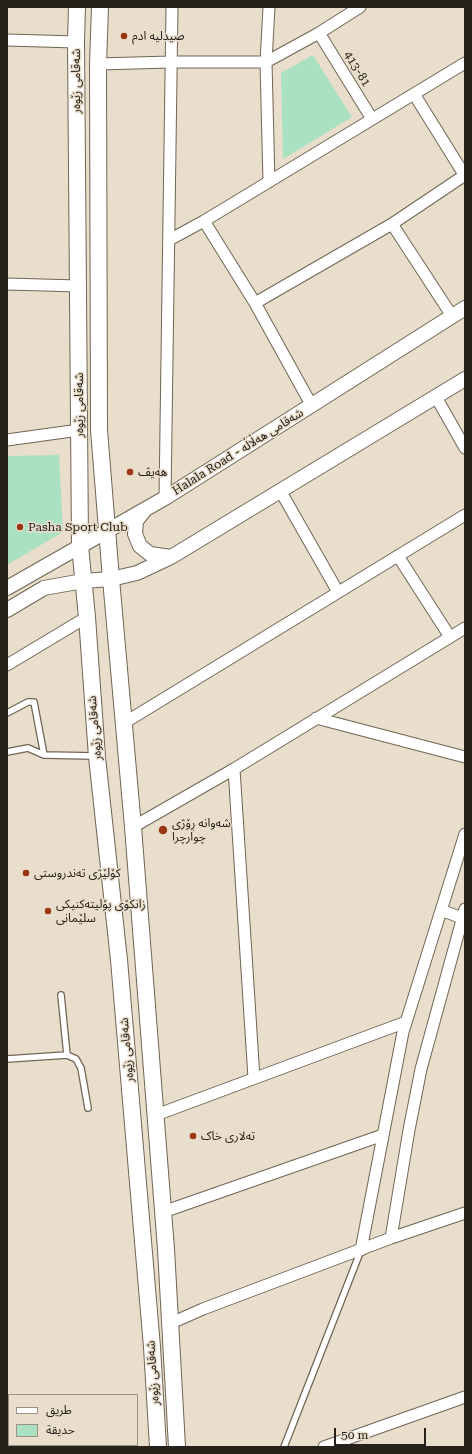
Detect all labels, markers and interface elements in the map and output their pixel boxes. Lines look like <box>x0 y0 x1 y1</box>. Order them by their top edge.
place label: صیدلیە ادم <box>132 29 185 43</box>
marker: صیدلیە ادم <box>119 31 129 41</box>
street label: شەقامی زێوەر <box>69 49 83 113</box>
street label: 413-81 <box>341 49 373 89</box>
street label: شەقامی زێوەر <box>72 373 86 437</box>
street label: Halala Road - شەقامی هەڵاڵە <box>170 406 306 498</box>
place label: ھەیڤ <box>138 465 167 479</box>
marker: ھەیڤ <box>125 467 135 477</box>
place label: Pasha Sport Club <box>28 520 128 534</box>
marker: Pasha Sport Club <box>15 522 25 532</box>
street label: شەقامی زێوەر <box>85 695 105 761</box>
place label: شەوانە ڕۆژی چوارچرا <box>172 816 231 844</box>
marker: شەوانە ڕۆژی چوارچرا <box>157 824 169 836</box>
place label: کۆلێژی تەندروستی <box>34 866 121 880</box>
marker: کۆلێژی تەندروستی <box>21 868 31 878</box>
place label: زانکۆی پۆلیتەکنیکی سلێمانی <box>56 897 146 925</box>
marker: زانکۆی پۆلیتەکنیکی سلێمانی <box>43 906 53 916</box>
street label: شەقامی زێوەر <box>117 1017 137 1083</box>
place label: تەلاری خاک <box>201 1129 255 1143</box>
marker: تەلاری خاک <box>188 1131 198 1141</box>
street label: شەقامی زێوەر <box>144 1340 162 1406</box>
legend <box>8 1394 138 1446</box>
text: طريق <box>46 1403 72 1417</box>
scale bar <box>336 1420 428 1446</box>
text: حديقة <box>46 1423 75 1437</box>
text: 50 m <box>341 1428 368 1442</box>

